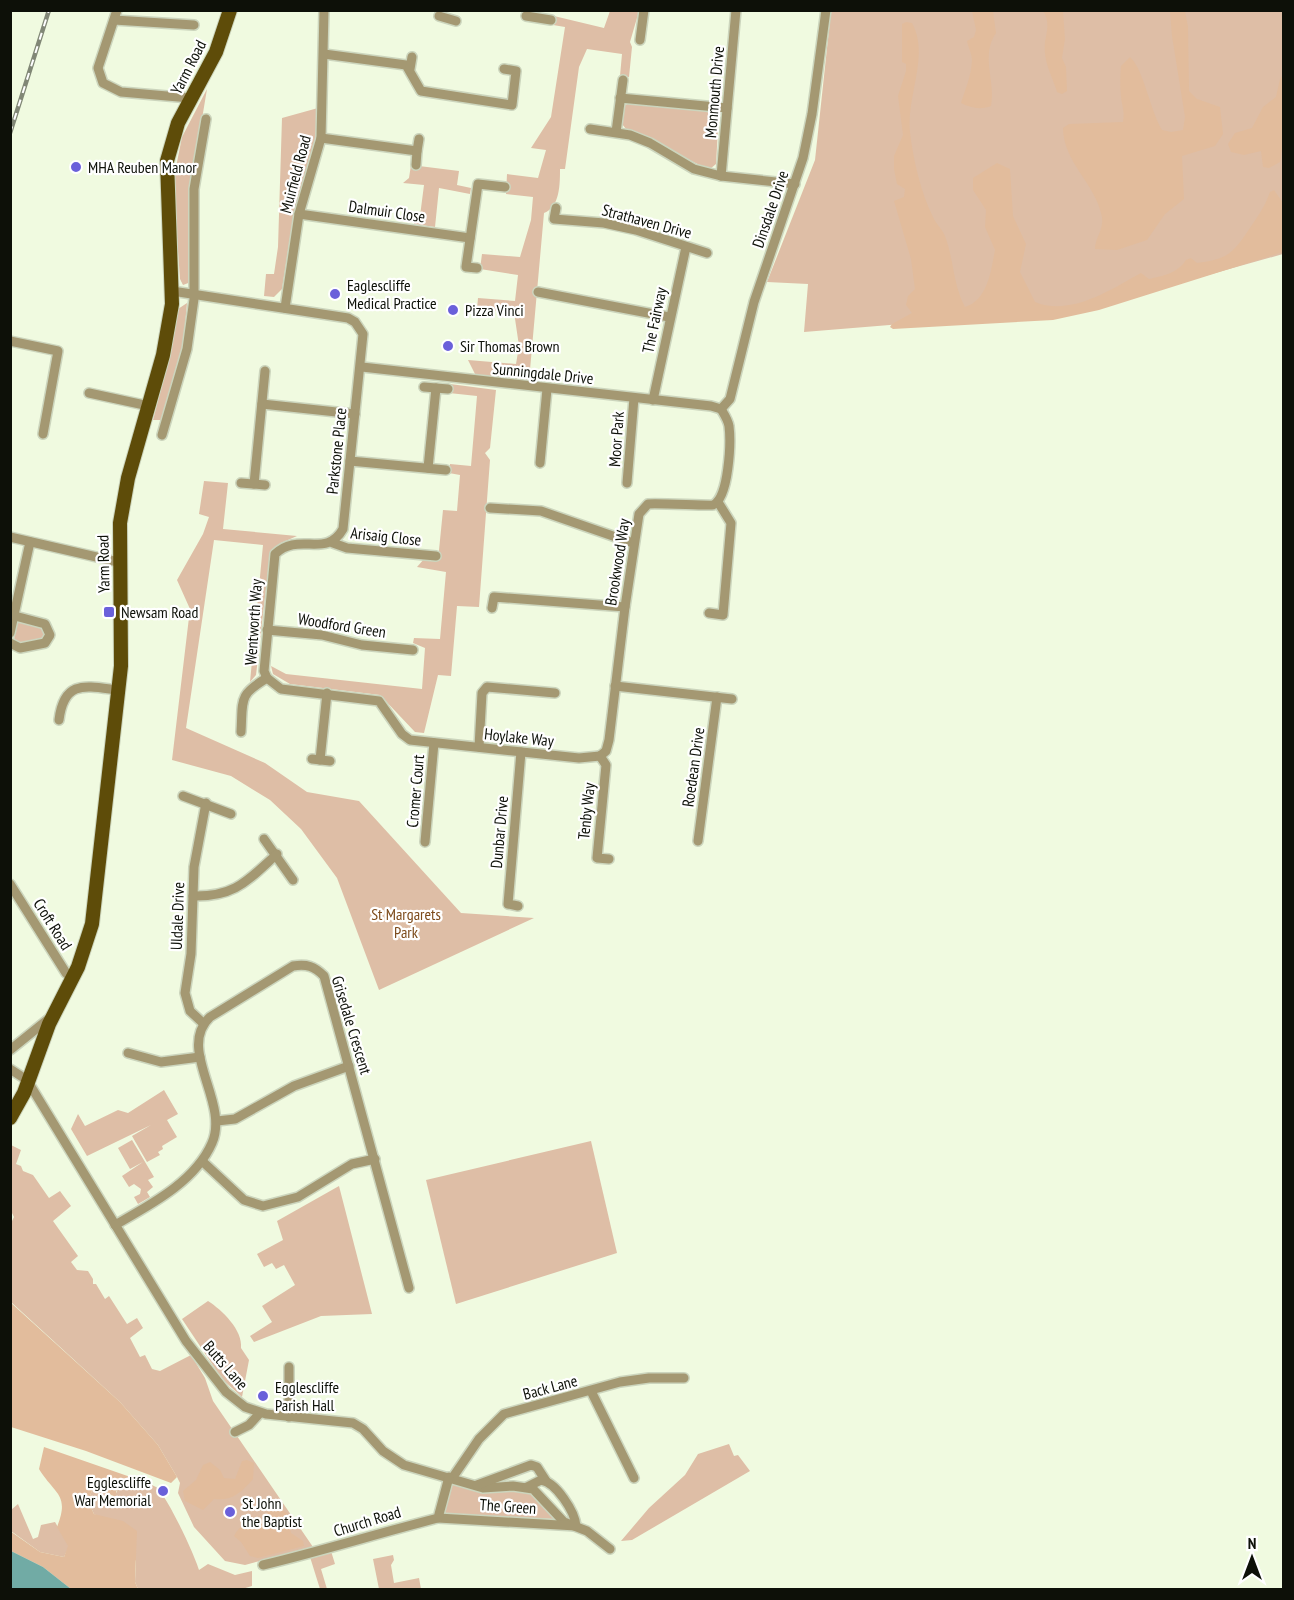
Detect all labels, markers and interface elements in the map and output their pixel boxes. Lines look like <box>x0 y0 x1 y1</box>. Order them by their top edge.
street label: Yarm Road <box>166 36 210 97</box>
street label: Monmouth Drive <box>700 45 728 139</box>
street label: Muirfield Road <box>275 133 315 215</box>
place label: MHA Reuben Manor <box>88 157 197 177</box>
marker: MHA Reuben Manor <box>69 160 83 174</box>
street label: Dinsdale Drive <box>747 168 793 250</box>
street label: Dalmuir Close <box>347 196 427 226</box>
street label: Strathaven Drive <box>600 199 694 243</box>
place label: Eaglescliffe Medical Practice <box>347 275 437 313</box>
street label: The Fairway <box>637 285 671 355</box>
marker: Eaglescliffe Medical Practice <box>328 287 342 301</box>
place label: Pizza Vinci <box>465 300 524 320</box>
marker: Pizza Vinci <box>446 303 460 317</box>
place label: Sir Thomas Brown <box>460 336 560 356</box>
marker: Sir Thomas Brown <box>441 339 455 353</box>
street label: Sunningdale Drive <box>492 358 594 388</box>
street label: Parkstone Place <box>322 407 350 495</box>
street label: Moor Park <box>604 410 628 467</box>
street label: Brookwood Way <box>600 517 634 607</box>
street label: Arisaig Close <box>350 522 422 550</box>
street label: Yarm Road <box>92 535 114 593</box>
street label: Wentworth Way <box>240 578 266 666</box>
place label: Newsam Road <box>121 602 199 622</box>
marker: Newsam Road <box>102 605 116 619</box>
street label: Woodford Green <box>297 608 387 642</box>
street label: Hoylake Way <box>483 723 555 751</box>
street label: Roedean Drive <box>678 726 708 808</box>
street label: Cromer Court <box>402 753 428 828</box>
street label: Tenby Way <box>573 781 599 841</box>
street label: Dunbar Drive <box>486 795 512 869</box>
street label: Uldale Drive <box>166 882 188 950</box>
street label: Croft Road <box>29 894 77 954</box>
park label: St Margarets Park <box>371 904 441 942</box>
street label: Grisedale Crescent <box>328 973 377 1077</box>
street label: Butts Lane <box>199 1336 253 1394</box>
street label: Back Lane <box>521 1370 579 1404</box>
place label: Egglescliffe Parish Hall <box>275 1377 339 1415</box>
marker: Egglescliffe Parish Hall <box>256 1389 270 1403</box>
place label: Egglescliffe War Memorial <box>75 1472 151 1510</box>
marker: Egglescliffe War Memorial <box>156 1484 170 1498</box>
place label: St John the Baptist <box>242 1493 303 1531</box>
street label: The Green <box>479 1494 537 1518</box>
street label: Church Road <box>331 1501 403 1541</box>
marker: St John the Baptist <box>223 1505 237 1519</box>
north arrow <box>1222 1528 1282 1588</box>
text: N <box>1248 1533 1256 1553</box>

